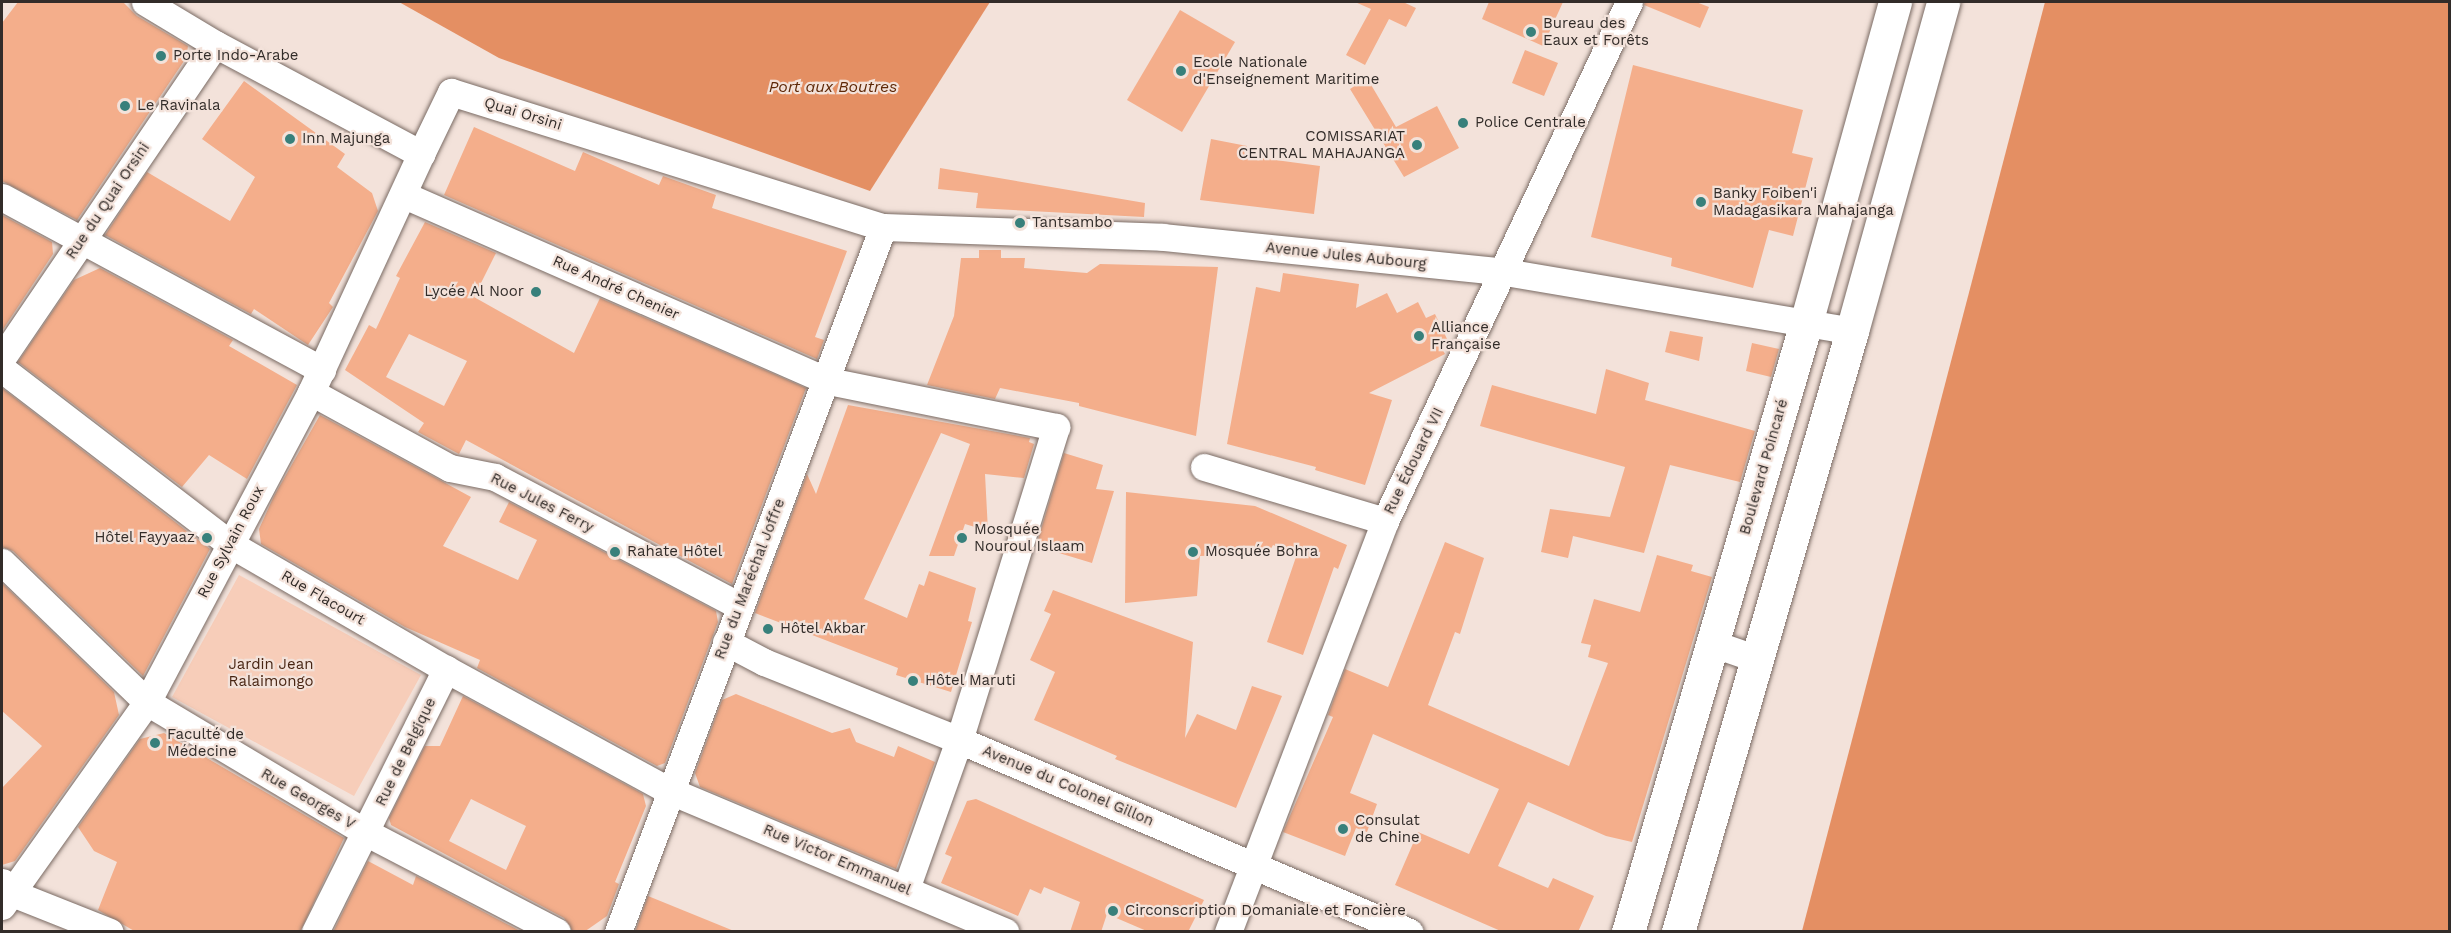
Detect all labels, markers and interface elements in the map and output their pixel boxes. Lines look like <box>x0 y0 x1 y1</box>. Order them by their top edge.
place label: Bureau des Eaux et Forêts <box>1543 14 1649 49</box>
marker: Bureau des Eaux et Forêts <box>1524 25 1538 39</box>
place label: Porte Indo-Arabe <box>173 47 298 65</box>
marker: Porte Indo-Arabe <box>154 49 168 63</box>
place label: Ecole Nationale d'Enseignement Maritime <box>1193 53 1379 88</box>
marker: Ecole Nationale d'Enseignement Maritime <box>1174 64 1188 78</box>
water label: Port aux Boutres <box>769 77 897 97</box>
street label: Quai Orsini <box>482 94 564 134</box>
place label: Le Ravinala <box>137 97 220 115</box>
marker: Le Ravinala <box>118 99 132 113</box>
place label: Police Centrale <box>1475 114 1586 132</box>
marker: Police Centrale <box>1456 116 1470 130</box>
place label: COMISSARIAT CENTRAL MAHAJANGA <box>1238 127 1405 162</box>
place label: Inn Majunga <box>302 130 390 148</box>
marker: Inn Majunga <box>283 132 297 146</box>
marker: COMISSARIAT CENTRAL MAHAJANGA <box>1410 138 1424 152</box>
street label: Rue du Quai Orsini <box>62 139 154 263</box>
place label: Banky Foiben'i Madagasikara Mahajanga <box>1713 184 1894 219</box>
marker: Banky Foiben'i Madagasikara Mahajanga <box>1694 195 1708 209</box>
place label: Tantsambo <box>1032 214 1113 232</box>
marker: Tantsambo <box>1013 216 1027 230</box>
street label: Avenue Jules Aubourg <box>1264 239 1428 273</box>
street label: Rue André Chenier <box>550 252 682 324</box>
place label: Lycée Al Noor <box>423 283 524 301</box>
marker: Lycée Al Noor <box>529 285 543 299</box>
place label: Alliance Française <box>1431 318 1501 353</box>
marker: Alliance Française <box>1412 329 1426 343</box>
street label: Boulevard Poincaré <box>1736 397 1792 537</box>
street label: Rue Édouard VII <box>1380 404 1448 518</box>
street label: Rue Jules Ferry <box>487 469 597 537</box>
street label: Rue Sylvain Roux <box>194 483 268 601</box>
street label: Rue du Maréchal Joffre <box>711 496 789 662</box>
place label: Mosquée Nouroul Islaam <box>974 520 1085 555</box>
place label: Hôtel Fayyaaz <box>94 529 195 547</box>
marker: Hôtel Fayyaaz <box>200 531 214 545</box>
marker: Mosquée Nouroul Islaam <box>955 531 969 545</box>
place label: Rahate Hôtel <box>627 543 722 561</box>
place label: Mosquée Bohra <box>1205 543 1318 561</box>
marker: Rahate Hôtel <box>608 545 622 559</box>
marker: Mosquée Bohra <box>1186 545 1200 559</box>
street label: Rue Flacourt <box>278 567 368 629</box>
place label: Hôtel Akbar <box>780 620 867 638</box>
marker: Hôtel Akbar <box>761 622 775 636</box>
park label: Jardin Jean Ralaimongo <box>228 655 314 690</box>
place label: Hôtel Maruti <box>925 672 1016 690</box>
marker: Hôtel Maruti <box>906 674 920 688</box>
street label: Rue de Belgique <box>372 695 440 809</box>
place label: Faculté de Médecine <box>167 725 244 760</box>
marker: Faculté de Médecine <box>148 736 162 750</box>
street label: Avenue du Colonel Gillon <box>979 742 1157 830</box>
street label: Rue Georges V <box>257 765 359 833</box>
place label: Consulat de Chine <box>1355 811 1420 846</box>
street label: Rue Victor Emmanuel <box>760 820 914 900</box>
marker: Consulat de Chine <box>1336 822 1350 836</box>
place label: Circonscription Domaniale et Foncière <box>1125 902 1406 920</box>
marker: Circonscription Domaniale et Foncière <box>1106 904 1120 918</box>

